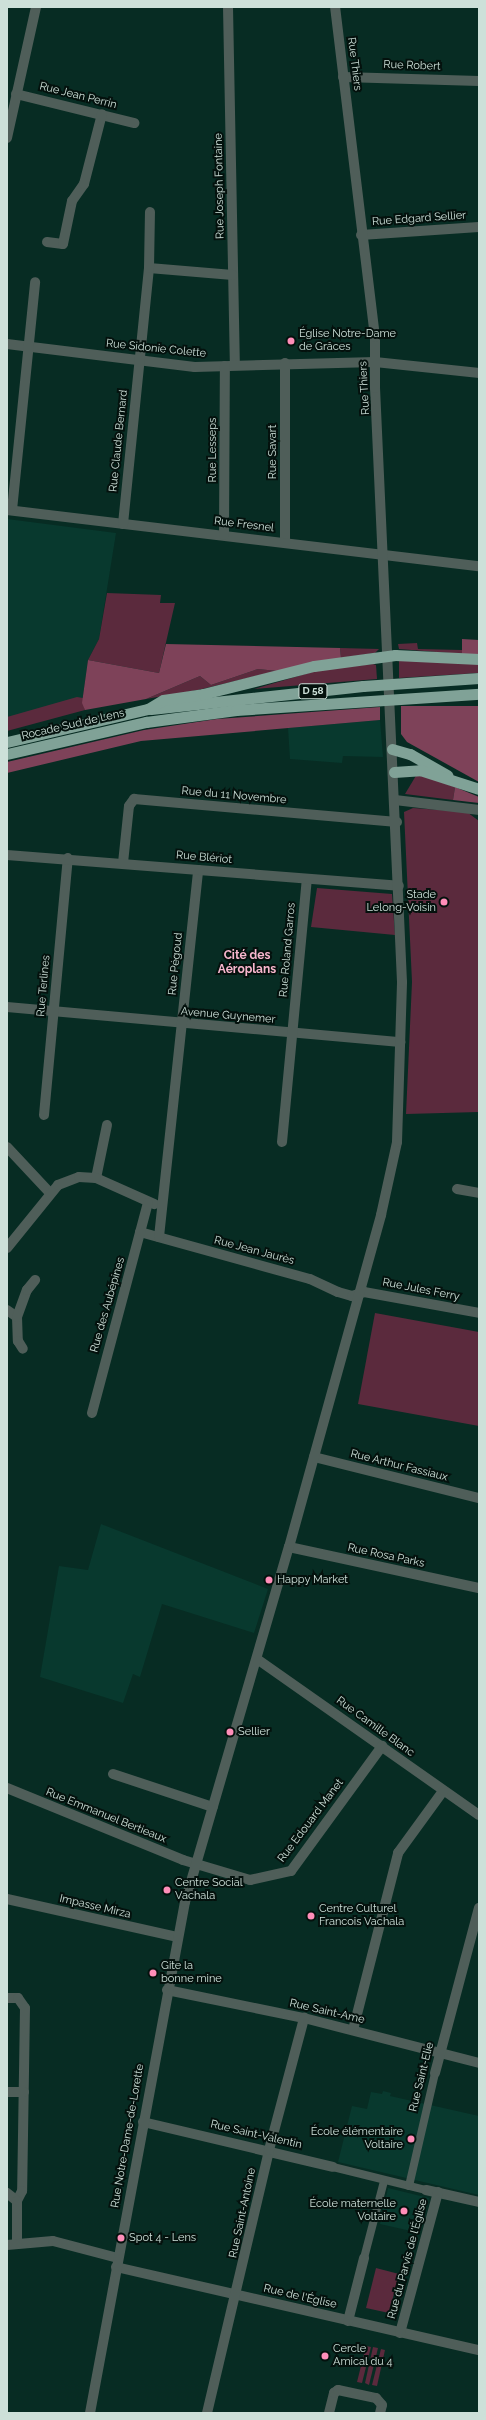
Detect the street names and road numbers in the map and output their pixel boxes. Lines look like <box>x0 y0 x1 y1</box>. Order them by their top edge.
street label: Rue Thiers <box>344 36 364 92</box>
street label: Rue Robert <box>383 58 441 74</box>
street label: Rue Jean Perrin <box>38 80 118 112</box>
street label: Rue Joseph Fontaine <box>212 133 228 239</box>
street label: Rue Edgard Sellier <box>372 209 466 229</box>
street label: Rue Sidonie Colette <box>105 337 207 361</box>
street label: Rue Thiers <box>357 361 373 415</box>
street label: Rue Claude Bernard <box>107 389 131 493</box>
street label: Rue Lesseps <box>206 418 220 482</box>
street label: Rue Savart <box>266 425 280 479</box>
street label: Rue Fresnel <box>213 515 275 535</box>
road number: D 58 <box>298 683 328 699</box>
street label: Rocade Sud de Lens <box>20 707 126 743</box>
street label: Rue du 11 Novembre <box>181 785 287 807</box>
street label: Rue Blériot <box>175 849 233 867</box>
street label: Rue Roland Garros <box>277 902 299 998</box>
street label: Rue Pégoud <box>166 932 186 996</box>
street label: Rue Terlines <box>35 954 53 1018</box>
street label: Avenue Guynemer <box>180 1005 276 1027</box>
street label: Rue Jean Jaurès <box>212 1234 296 1268</box>
street label: Rue des Aubépines <box>88 1256 128 1354</box>
street label: Rue Jules Ferry <box>381 1276 461 1304</box>
street label: Rue Arthur Fassiaux <box>349 1447 449 1485</box>
street label: Rue Rosa Parks <box>346 1541 426 1571</box>
street label: Rue Camille Blanc <box>334 1694 416 1760</box>
street label: Rue Edouard Manet <box>275 1777 347 1865</box>
street label: Rue Emmanuel Bertieaux <box>44 1786 168 1846</box>
street label: Impasse Mirza <box>58 1892 132 1922</box>
street label: Rue Saint-Ame <box>288 1997 366 2027</box>
street label: Rue Saint-Elie <box>407 2041 437 2113</box>
street label: Rue Notre-Dame-de-Lorette <box>109 2063 147 2209</box>
street label: Rue Saint-Valentin <box>209 2118 303 2152</box>
street label: Rue Saint-Antoine <box>227 2167 259 2259</box>
street label: Rue du Parvis de l'Église <box>386 2198 430 2320</box>
street label: Rue de l'Église <box>262 2282 338 2312</box>

